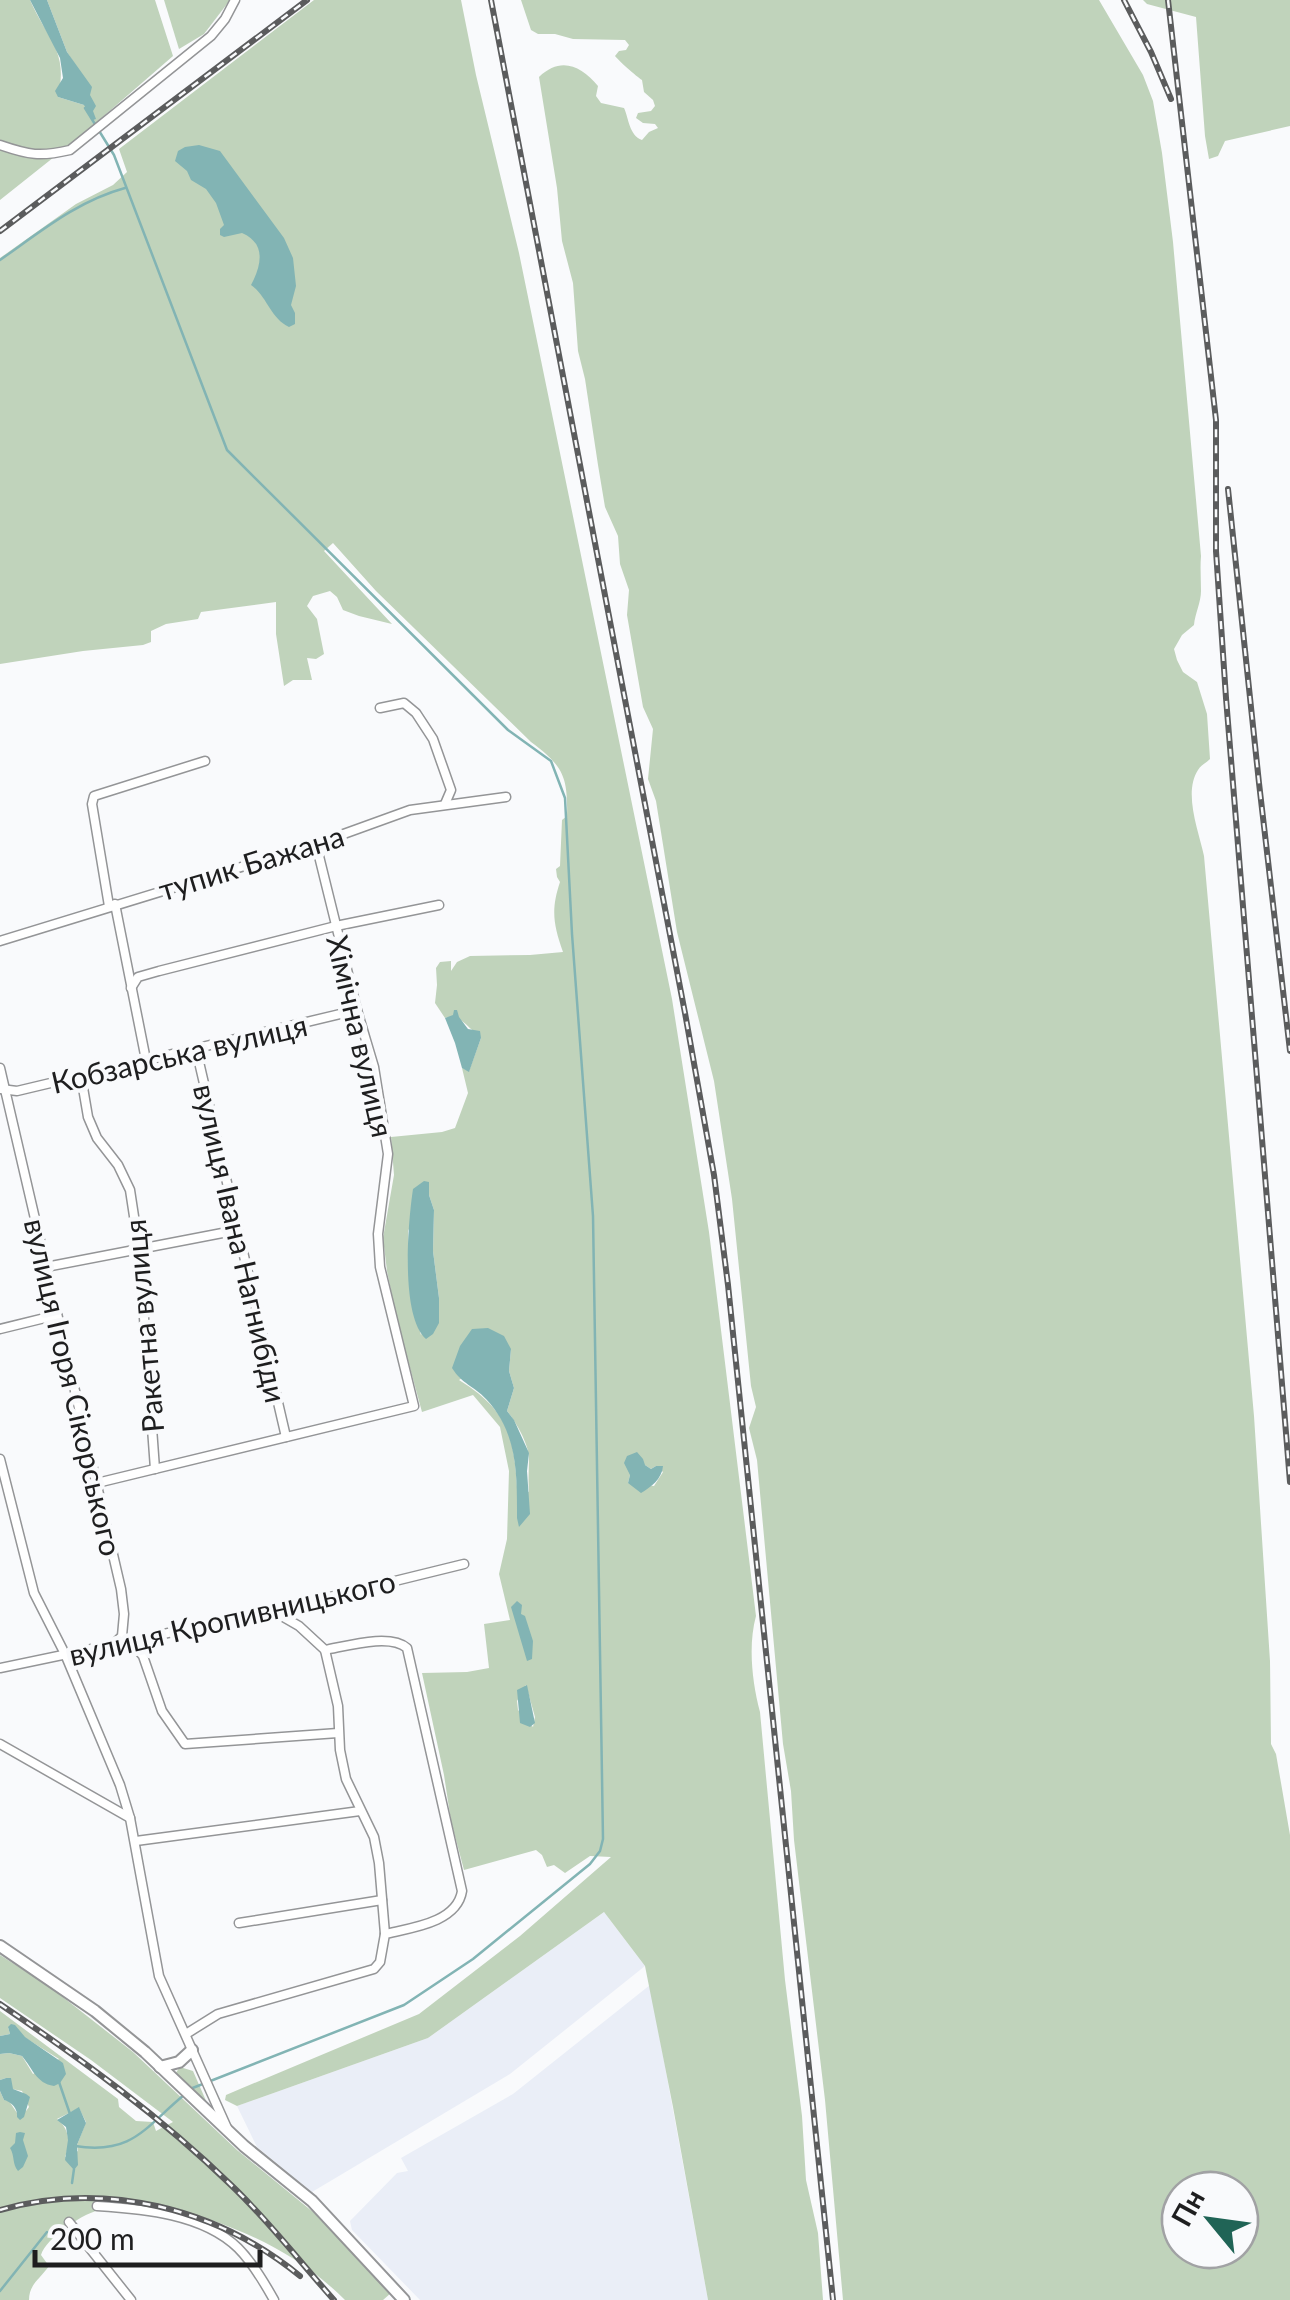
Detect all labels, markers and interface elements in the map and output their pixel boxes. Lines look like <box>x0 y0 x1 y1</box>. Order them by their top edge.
street label: тупик Бажана <box>154 817 348 907</box>
street label: Хімічна вулиця <box>320 931 402 1141</box>
street label: Кобзарська вулиця <box>48 1006 310 1100</box>
street label: вулиця Івана Нагнибіди <box>187 1080 295 1406</box>
street label: вулиця Ігоря Сікорського <box>18 1215 130 1559</box>
street label: Ракетна вулиця <box>116 1218 170 1434</box>
street label: вулиця Кропивницького <box>65 1562 399 1672</box>
north arrow <box>1160 2170 1260 2270</box>
text: Пн <box>1164 2183 1211 2232</box>
scale bar <box>35 2205 260 2267</box>
text: 200 m <box>50 2220 135 2256</box>

